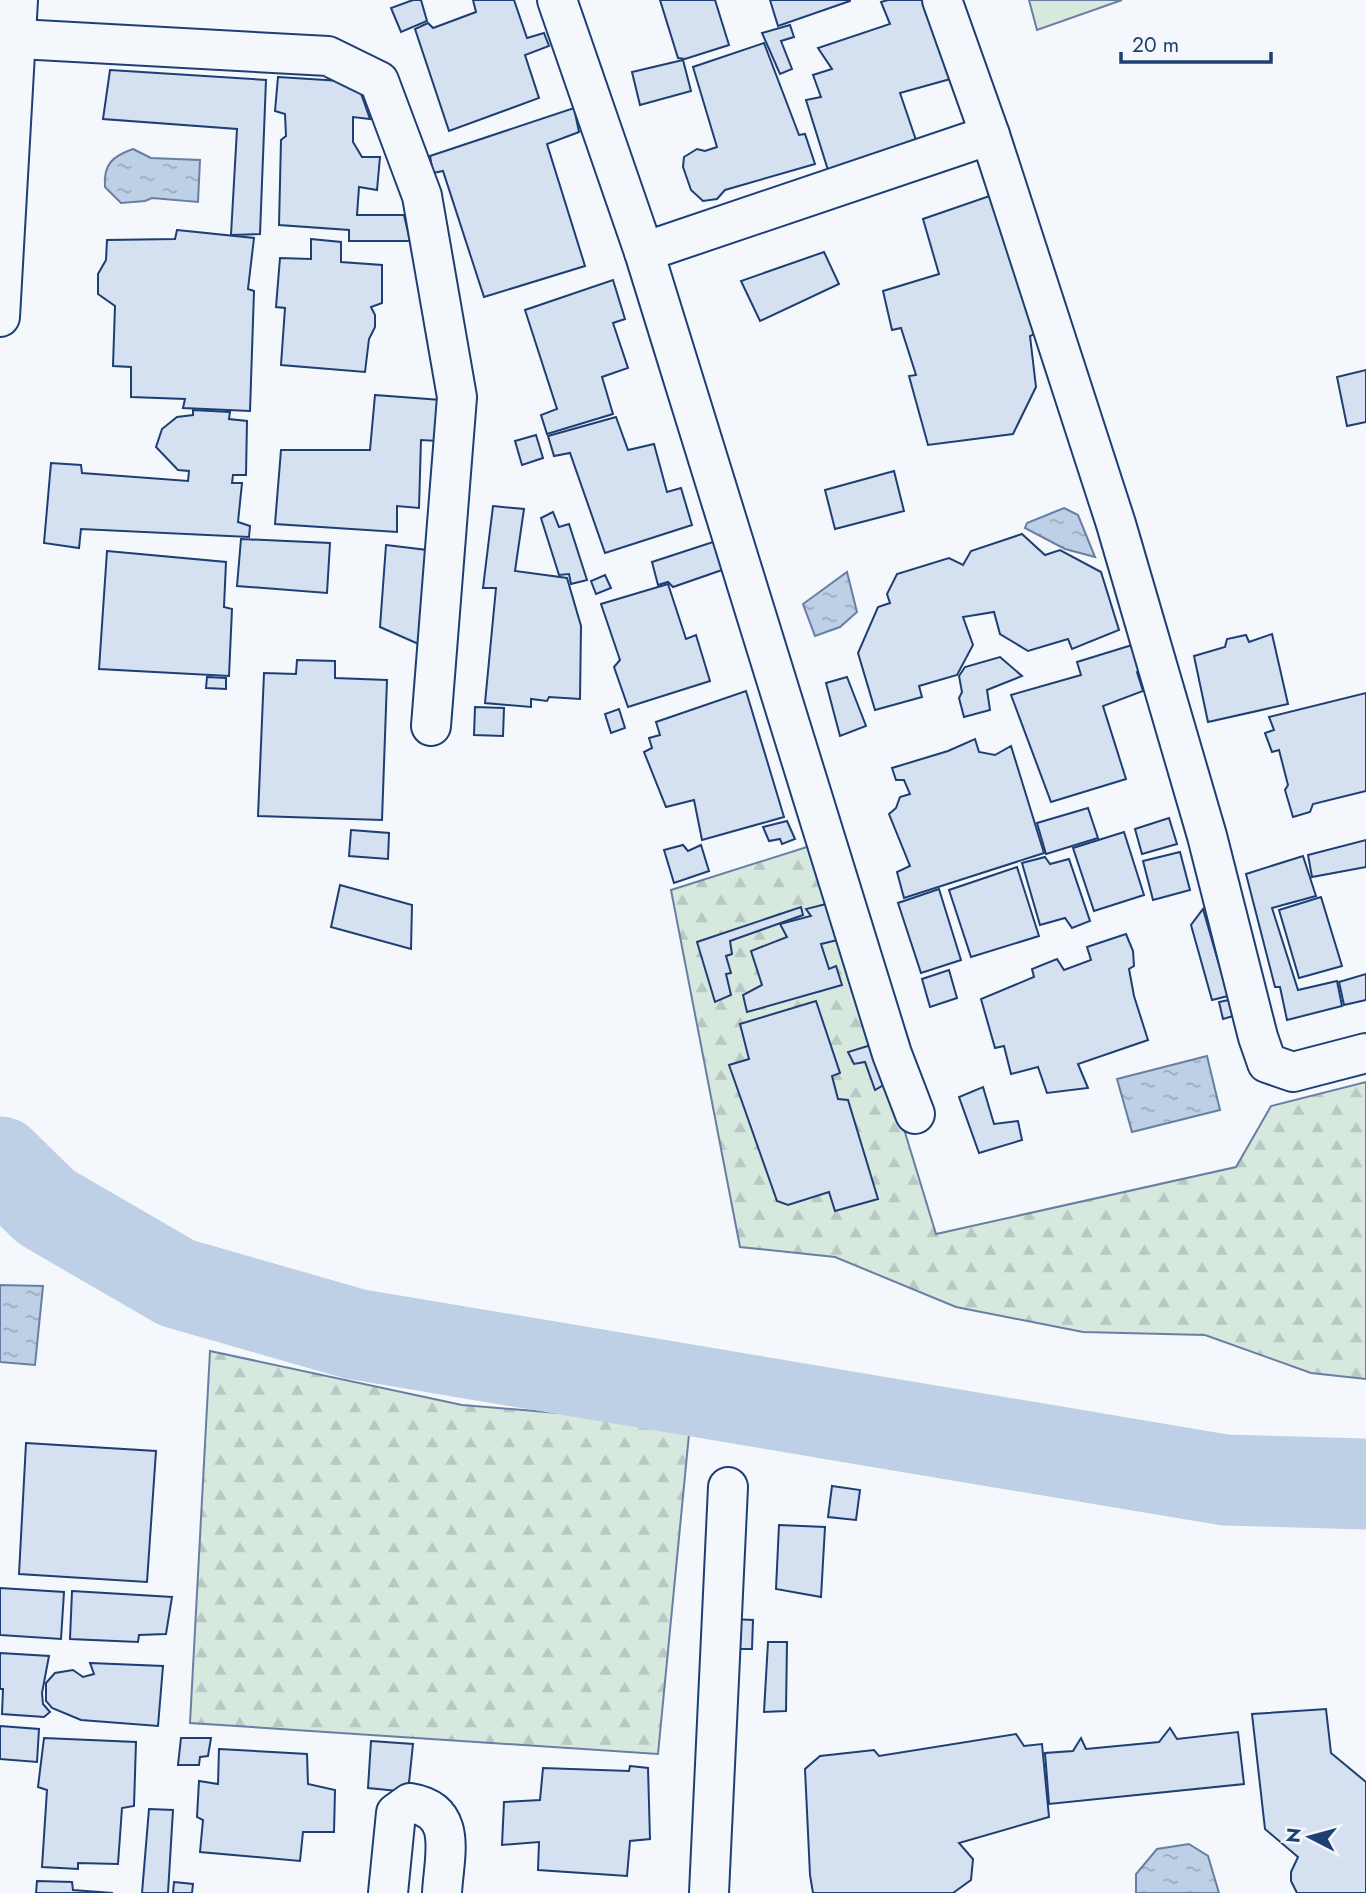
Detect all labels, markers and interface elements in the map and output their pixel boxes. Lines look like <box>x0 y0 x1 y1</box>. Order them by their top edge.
scale bar <box>1121 21 1272 65</box>
text: 20 m <box>1132 30 1179 60</box>
north arrow <box>1275 1802 1345 1872</box>
text: N <box>1279 1826 1308 1844</box>

